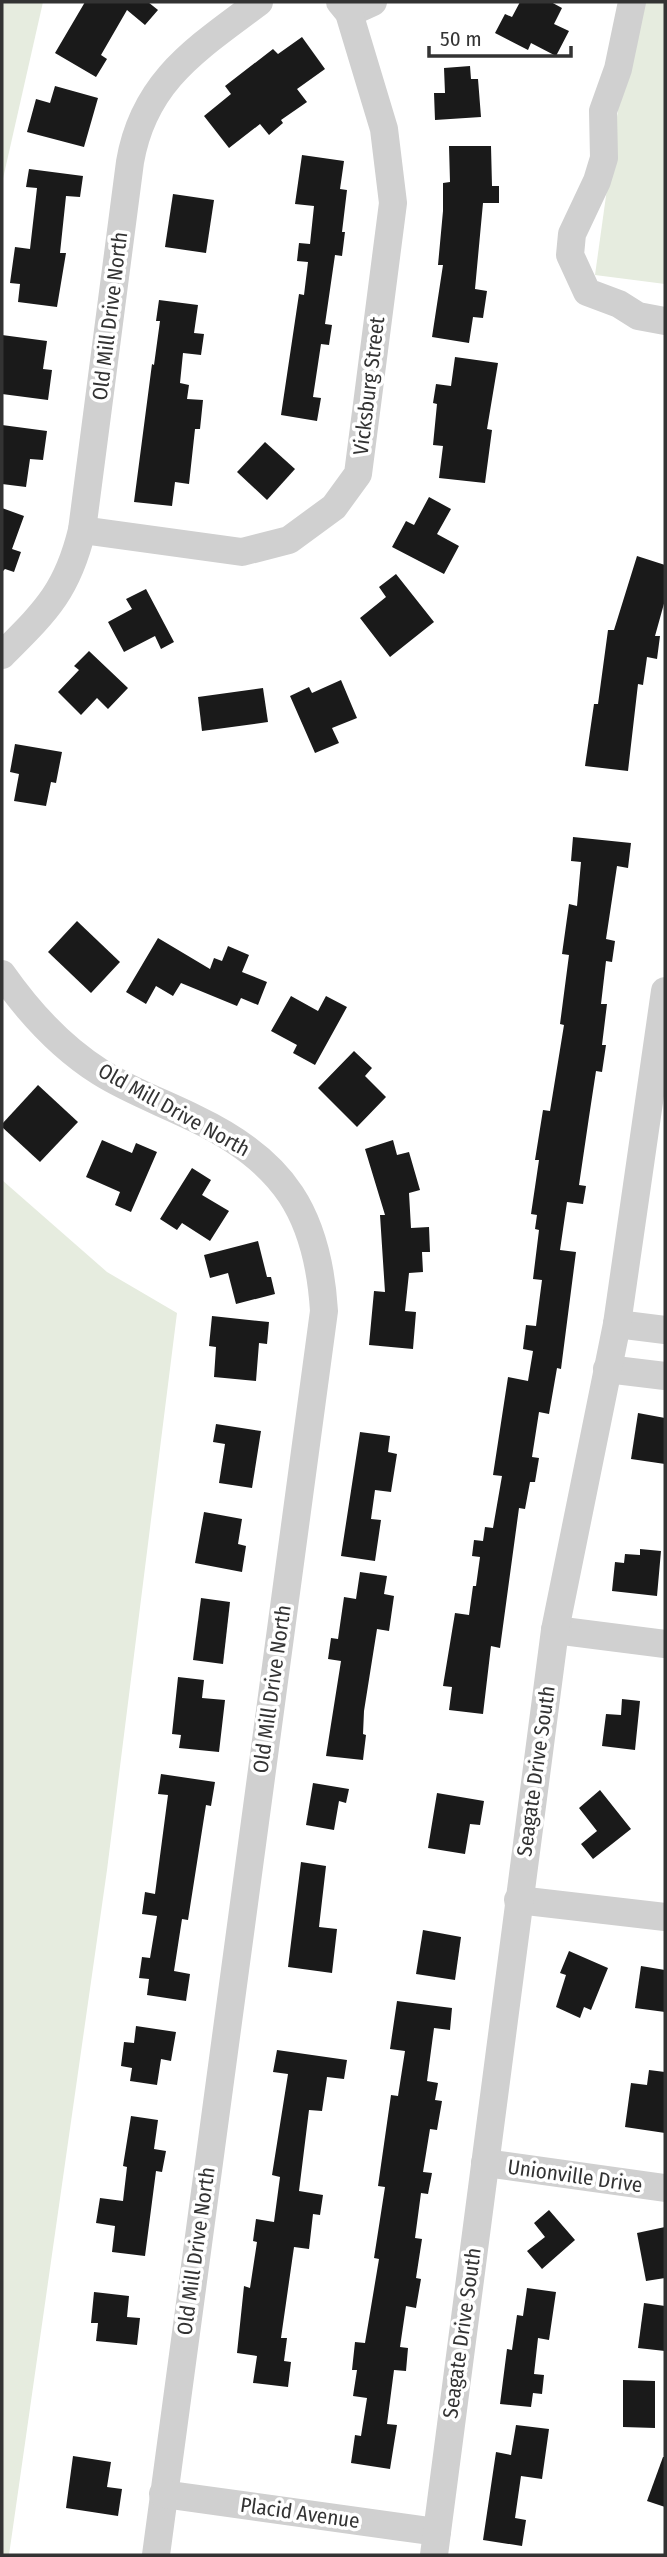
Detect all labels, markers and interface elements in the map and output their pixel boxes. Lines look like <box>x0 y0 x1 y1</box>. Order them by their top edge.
scale bar <box>429 14 571 58</box>
text: 50 m <box>440 26 482 52</box>
street label: Old Mill Drive North <box>87 230 133 402</box>
street label: Vicksburg Street <box>348 315 390 457</box>
street label: Old Mill Drive North <box>94 1058 254 1162</box>
street label: Old Mill Drive North <box>247 1603 297 1775</box>
street label: Seagate Drive South <box>511 1684 561 1858</box>
street label: Unionville Drive <box>506 2154 644 2198</box>
street label: Old Mill Drive North <box>171 2165 221 2337</box>
street label: Seagate Drive South <box>437 2246 487 2420</box>
street label: Placid Avenue <box>239 2492 361 2534</box>

